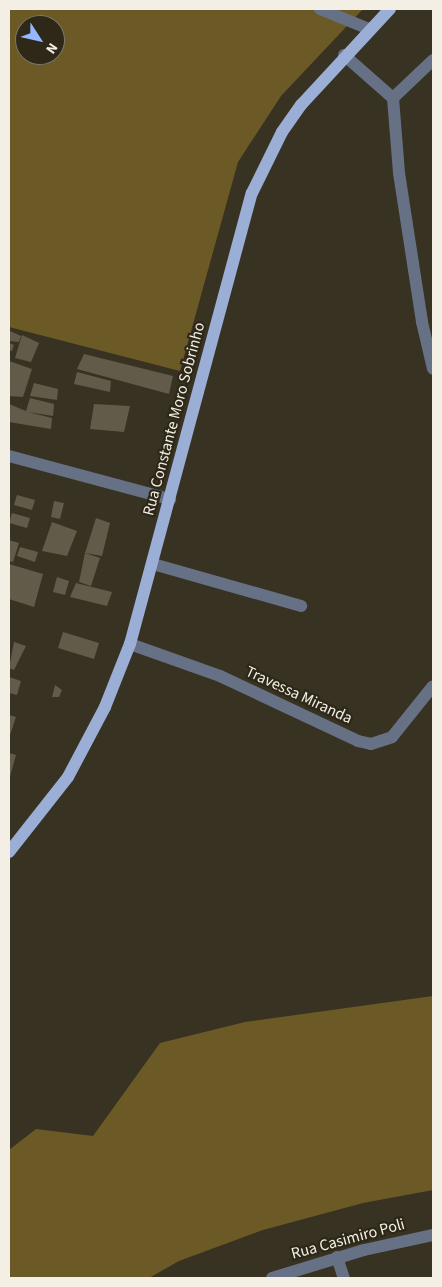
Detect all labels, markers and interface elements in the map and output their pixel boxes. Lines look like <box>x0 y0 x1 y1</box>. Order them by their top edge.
north arrow <box>15 15 65 65</box>
text: N <box>41 38 62 58</box>
street label: Rua Constante Moro Sobrinho <box>139 320 209 518</box>
street label: Travessa Miranda <box>243 662 355 728</box>
street label: Rua Casimiro Poli <box>289 1215 407 1263</box>

